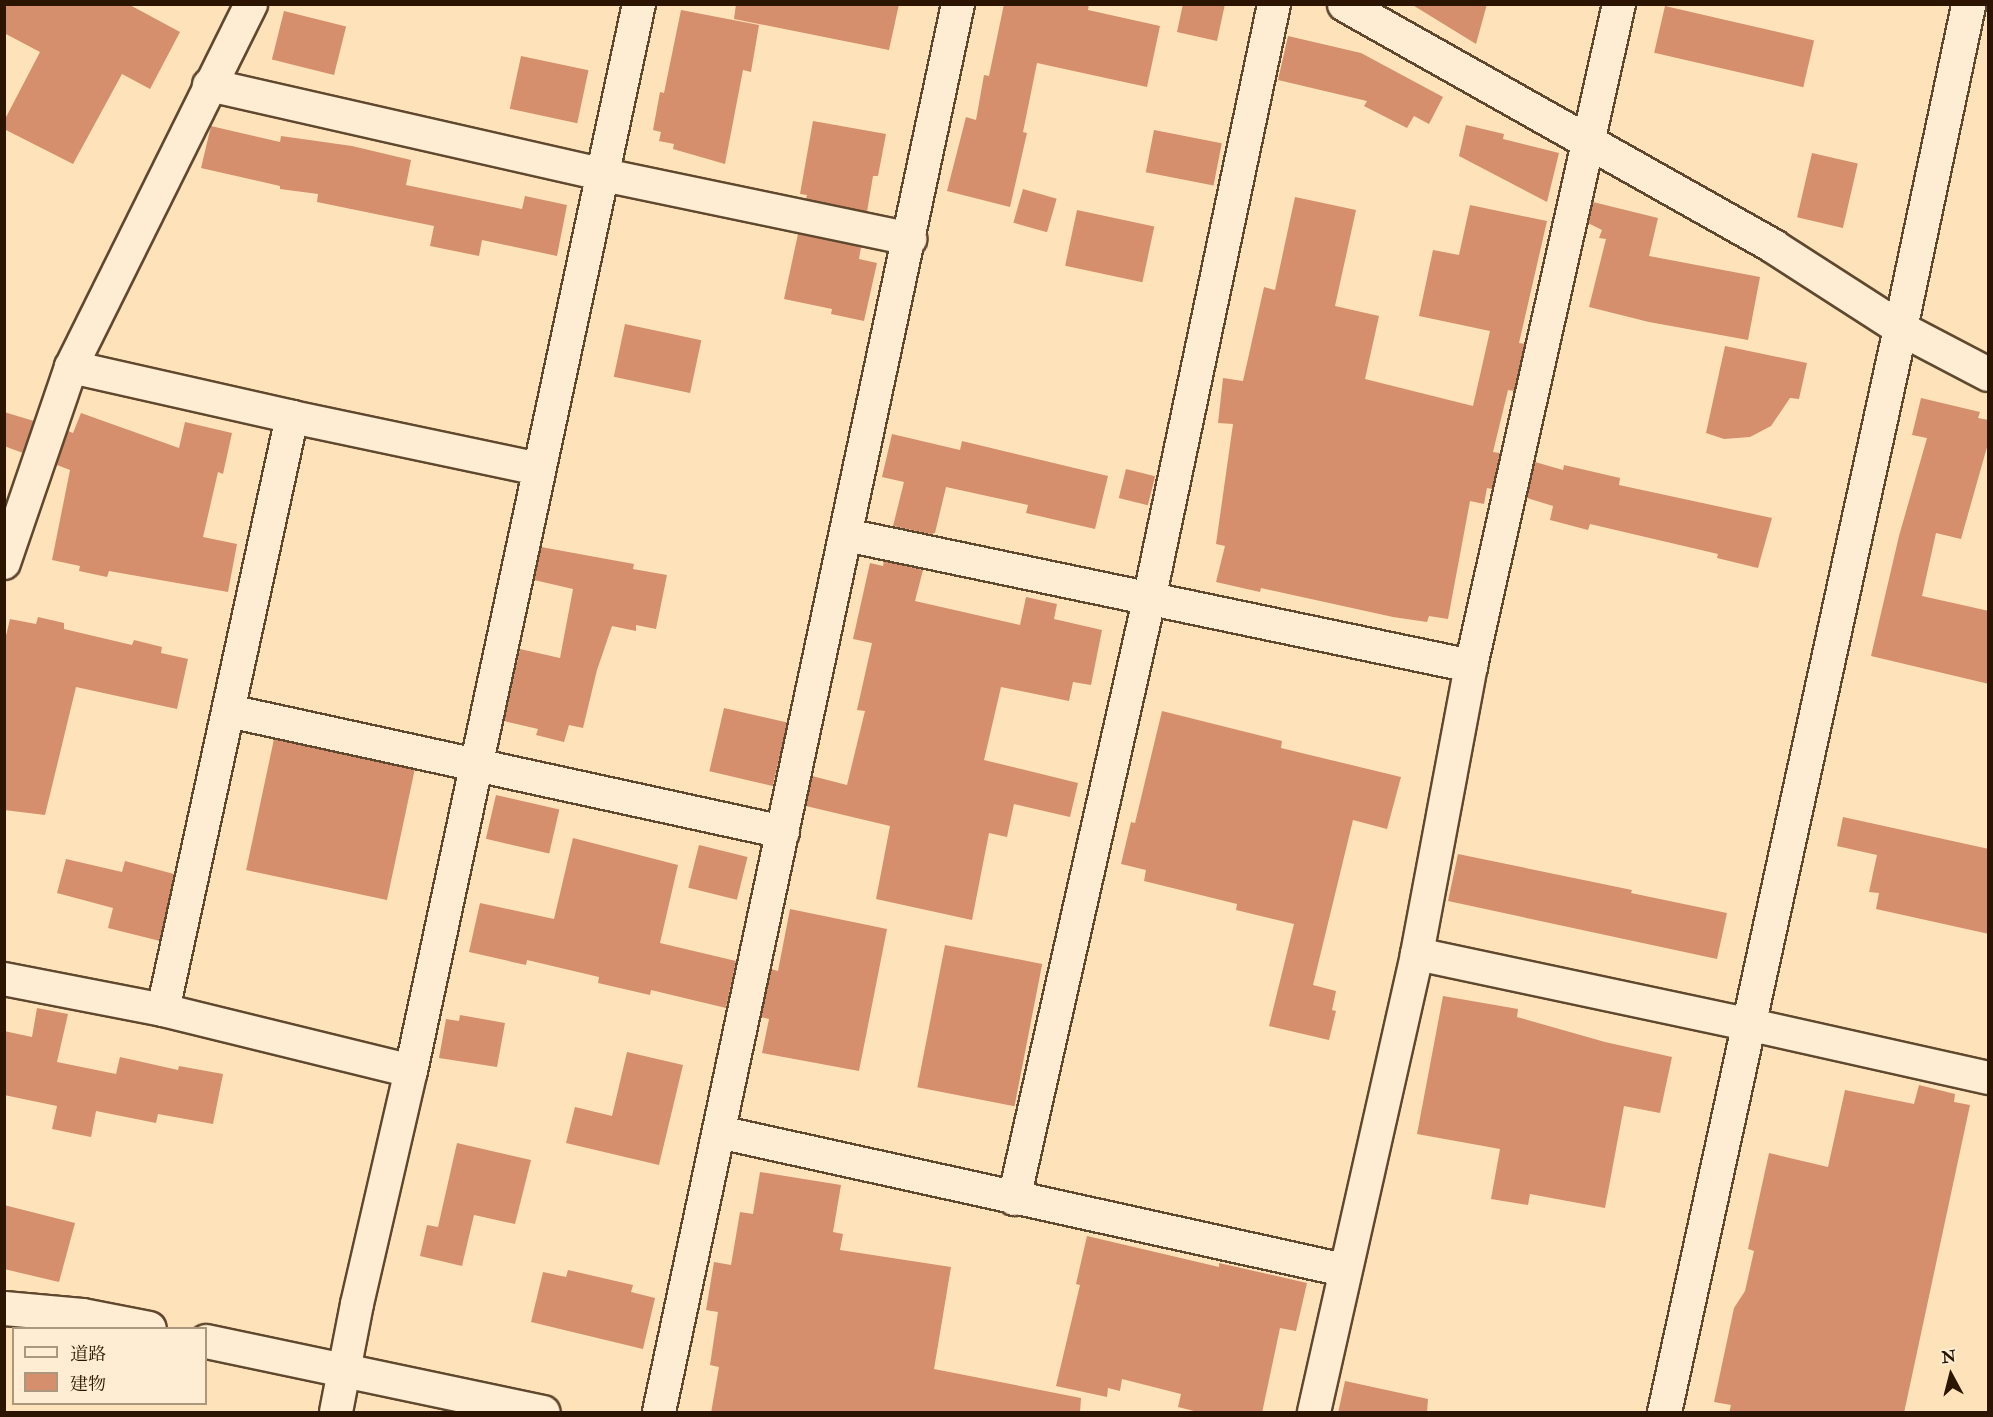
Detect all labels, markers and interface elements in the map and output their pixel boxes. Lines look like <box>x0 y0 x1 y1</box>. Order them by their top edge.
legend <box>12 1327 207 1405</box>
text: 道路 <box>70 1343 106 1366</box>
north arrow <box>1921 1345 1981 1405</box>
text: N <box>1940 1346 1957 1368</box>
text: 建物 <box>70 1373 106 1396</box>

